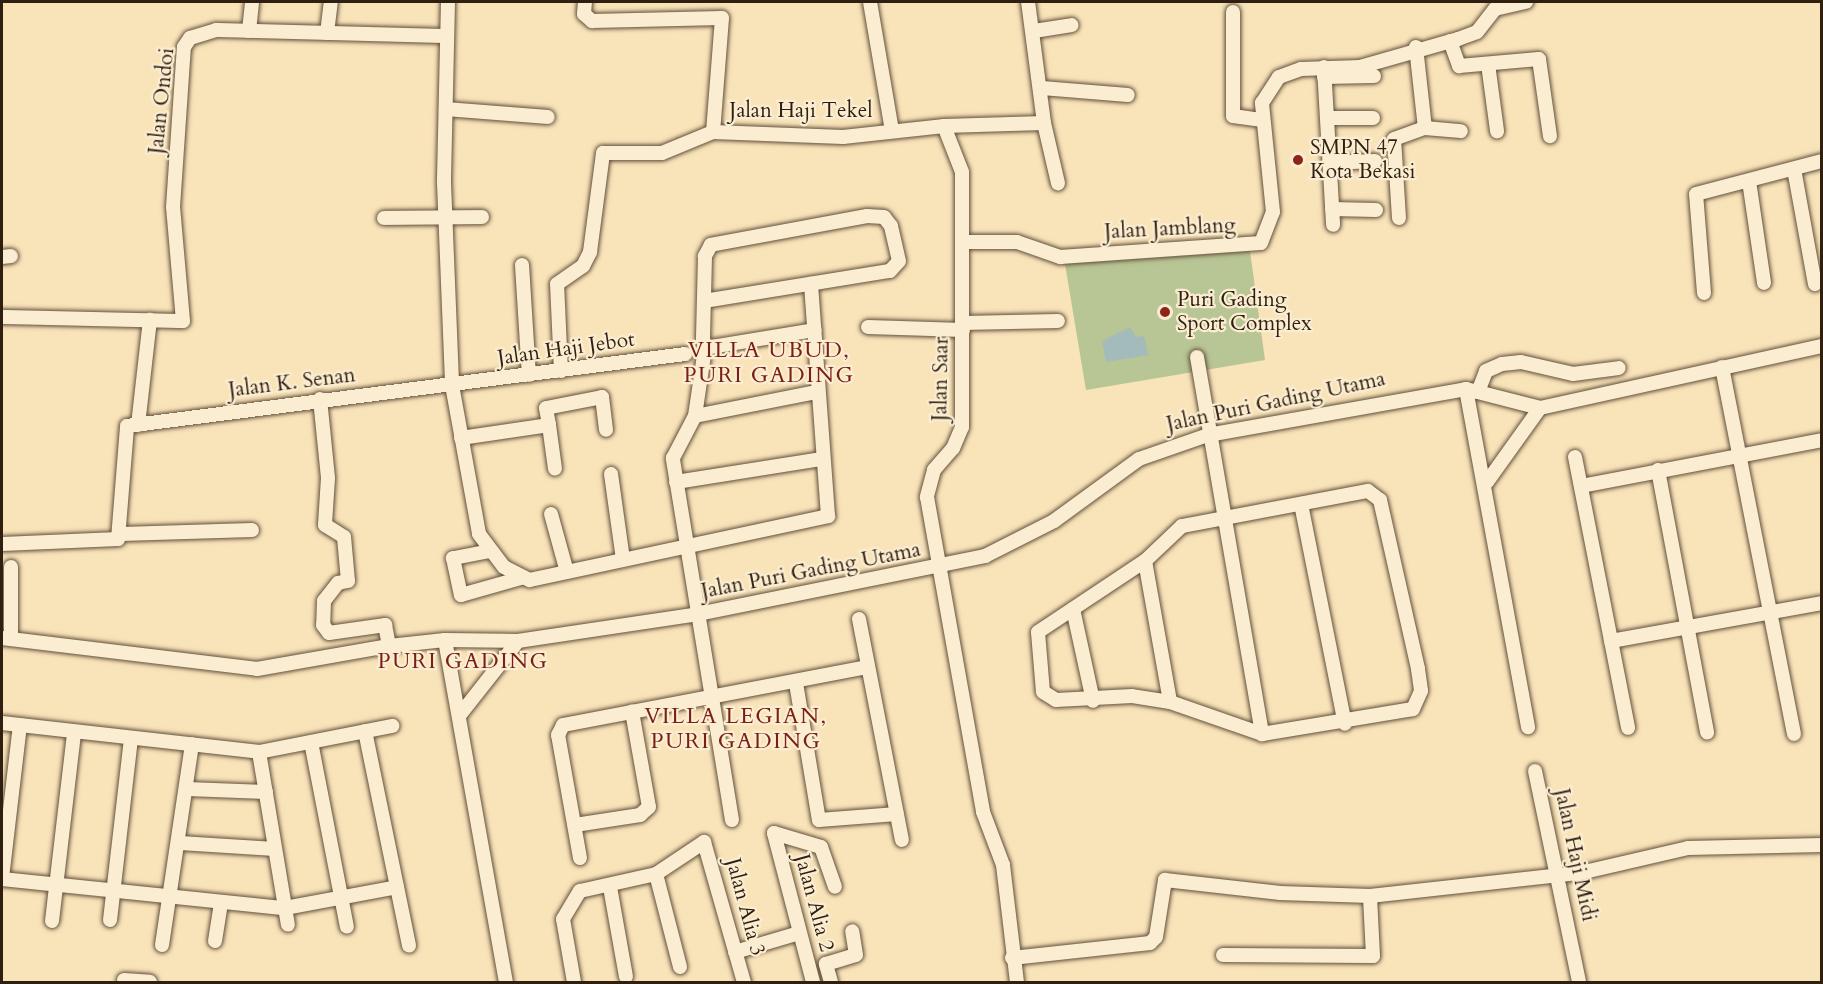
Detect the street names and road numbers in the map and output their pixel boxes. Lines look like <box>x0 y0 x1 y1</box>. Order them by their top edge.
street label: Jalan Ondoi <box>144 47 180 155</box>
street label: Jalan Haji Tekel <box>729 98 873 124</box>
street label: Jalan Jamblang <box>1104 213 1236 245</box>
street label: Jalan Haji Jebot <box>496 327 636 371</box>
street label: Jalan Saar <box>928 337 954 421</box>
street label: Jalan K. Senan <box>227 363 357 403</box>
street label: Jalan Puri Gading Utama <box>1164 366 1388 438</box>
street label: Jalan Puri Gading Utama <box>699 537 923 605</box>
street label: Jalan Haji Midi <box>1549 786 1601 924</box>
street label: Jalan Alia 2 <box>789 852 839 954</box>
street label: Jalan Alia 3 <box>720 856 770 958</box>

